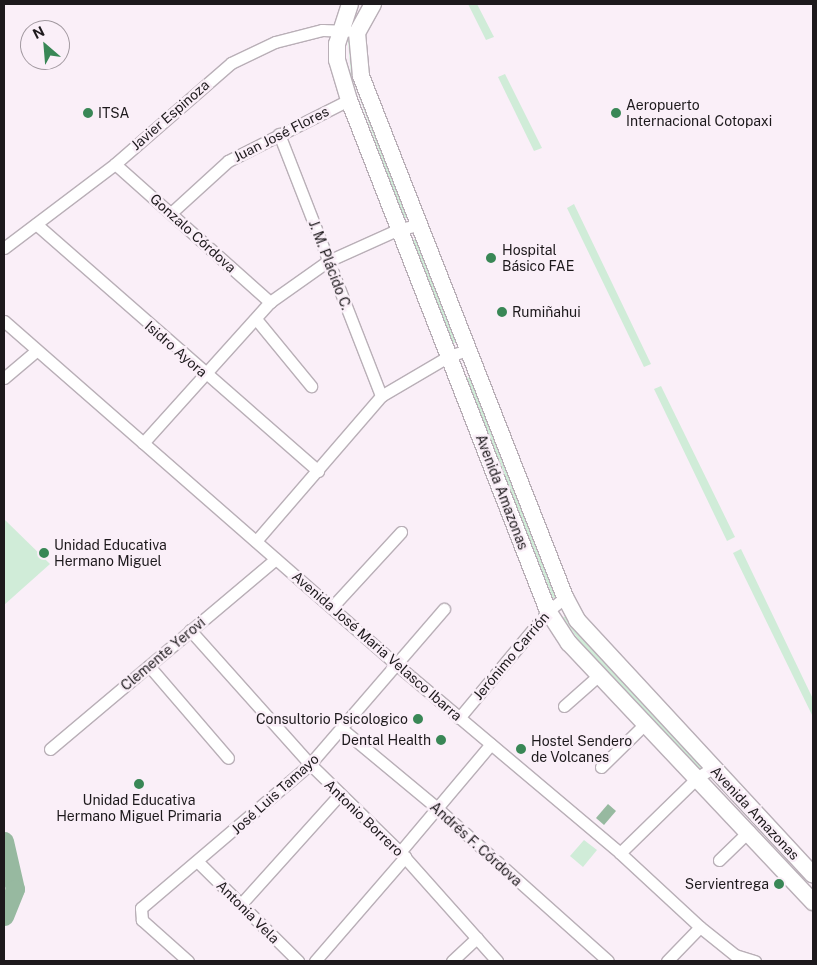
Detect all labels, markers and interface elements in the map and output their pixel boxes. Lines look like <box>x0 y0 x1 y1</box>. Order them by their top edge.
north arrow <box>20 20 70 70</box>
text: N <box>30 23 47 42</box>
street label: Javier Espinoza <box>127 76 213 154</box>
place label: Aeropuerto Internacional Cotopaxi <box>626 97 772 130</box>
street label: Juan José Flores <box>230 103 332 165</box>
place label: ITSA <box>98 105 129 121</box>
marker: ITSA <box>82 107 94 119</box>
marker: Aeropuerto Internacional Cotopaxi <box>610 107 622 119</box>
street label: Gonzalo Córdova <box>147 190 239 276</box>
street label: J. M. Plácido C. <box>305 218 355 312</box>
place label: Hospital Básico FAE <box>502 242 575 274</box>
marker: Hospital Básico FAE <box>484 251 498 265</box>
place label: Rumiñahui <box>512 304 581 320</box>
marker: Rumiñahui <box>496 306 508 318</box>
street label: Isidro Ayora <box>141 317 211 381</box>
street label: Avenida Amazonas <box>472 432 532 552</box>
place label: Unidad Educativa Hermano Miguel <box>54 537 167 570</box>
marker: Unidad Educativa Hermano Miguel <box>38 547 50 559</box>
street label: Avenida José Maria Velasco Ibarra <box>289 568 465 724</box>
street label: Jerónimo Carrión <box>469 609 553 703</box>
street label: Clemente Yerovi <box>117 614 209 694</box>
place label: Consultorio Psicologico <box>256 711 408 727</box>
marker: Consultorio Psicologico <box>412 713 424 725</box>
place label: Dental Health <box>341 732 431 748</box>
place label: Hostel Sendero de Volcanes <box>531 733 632 766</box>
marker: Dental Health <box>435 734 447 746</box>
marker: Hostel Sendero de Volcanes <box>515 743 527 755</box>
street label: José Luis Tamayo <box>228 750 322 838</box>
street label: Avenida Amazonas <box>707 763 803 863</box>
street label: Antonio Borrero <box>321 776 407 860</box>
marker: Unidad Educativa Hermano Miguel Primaria <box>133 778 145 790</box>
place label: Unidad Educativa Hermano Miguel Primaria <box>56 792 222 824</box>
street label: Andrés F. Córdova <box>427 798 525 890</box>
place label: Servientrega <box>685 876 769 892</box>
street label: Antonia Vela <box>213 877 283 947</box>
marker: Servientrega <box>773 878 785 890</box>

